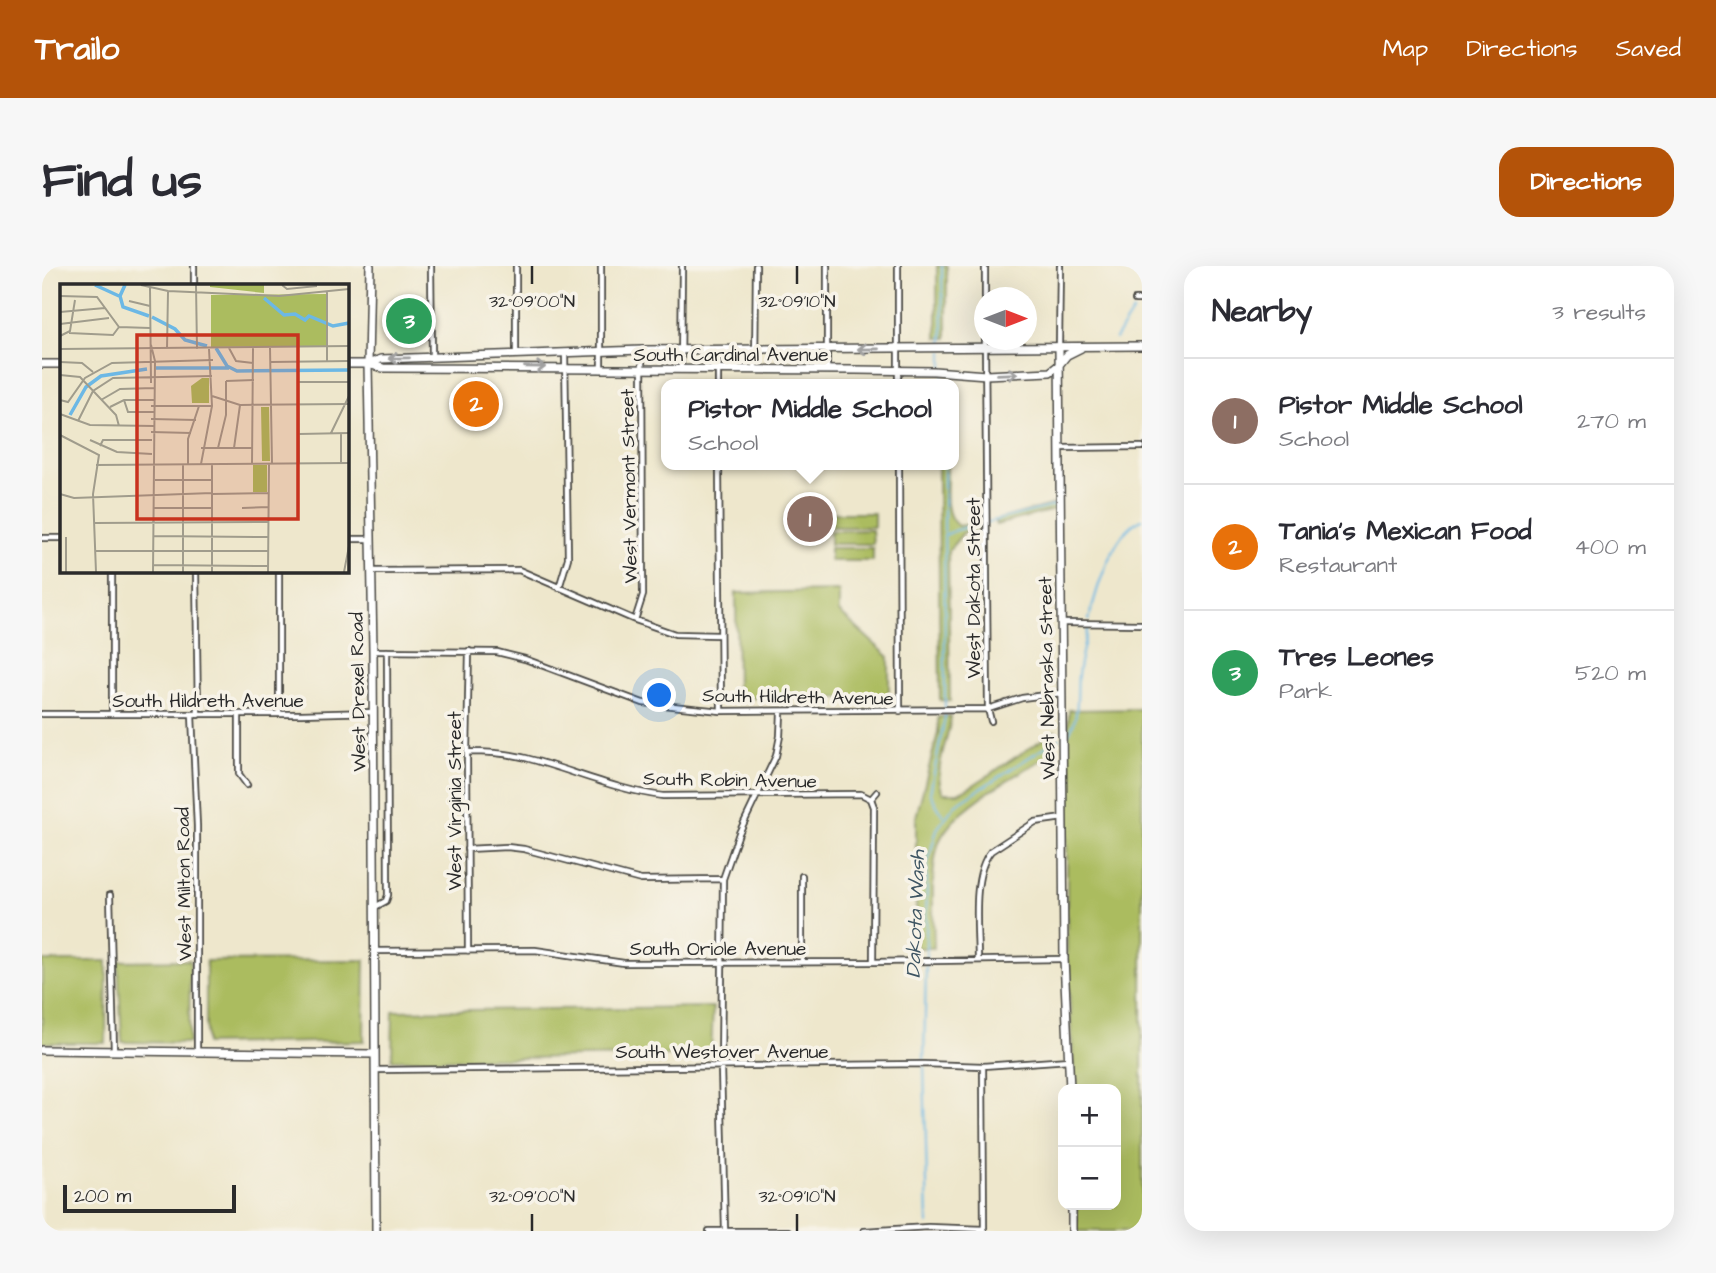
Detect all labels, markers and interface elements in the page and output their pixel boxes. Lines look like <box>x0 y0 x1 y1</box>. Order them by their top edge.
text: Trailo <box>35 26 119 72</box>
text: Map <box>1383 32 1428 66</box>
text: Directions <box>1466 32 1578 66</box>
text: Saved <box>1616 32 1681 66</box>
button: Directions <box>1499 147 1674 217</box>
text: Find us <box>42 148 202 216</box>
inset map <box>60 284 348 572</box>
north arrow <box>974 287 1037 350</box>
text: 32°09'00"N <box>489 289 575 314</box>
text: 32°09'10"N <box>758 289 836 314</box>
text: Nearby <box>1212 291 1312 333</box>
pin: 3 <box>386 295 432 347</box>
text: 3 results <box>1552 296 1646 328</box>
street label: South Cardinal Avenue <box>634 342 828 369</box>
one-way arrow <box>857 342 880 356</box>
one-way arrow <box>388 351 411 365</box>
one-way arrow <box>523 361 546 374</box>
one-way arrow <box>996 367 1019 380</box>
pin: 2 <box>453 378 499 430</box>
popup <box>661 379 959 470</box>
text: Pistor Middle School <box>1279 387 1523 423</box>
street label: West Vermont Street <box>614 388 645 583</box>
text: Pistor Middle School <box>688 391 932 427</box>
text: 1 <box>1234 405 1236 437</box>
text: 270 m <box>1577 405 1646 437</box>
text: School <box>1279 423 1349 455</box>
text: School <box>688 427 758 459</box>
pin: 1 <box>787 493 833 545</box>
street label: West Dakota Street <box>961 497 988 678</box>
text: Tania's Mexican Food <box>1279 513 1532 549</box>
text: 2 <box>1228 531 1242 563</box>
text: 400 m <box>1574 531 1646 563</box>
text: Restaurant <box>1279 549 1397 581</box>
street label: West Nebraska Street <box>1032 576 1063 780</box>
street label: West Drexel Road <box>344 612 373 772</box>
text: Tres Leones <box>1279 639 1434 675</box>
text: 3 <box>1229 657 1241 689</box>
text: 520 m <box>1575 657 1646 689</box>
text: Park <box>1279 675 1332 707</box>
your location <box>642 678 676 712</box>
street label: South Hildreth Avenue <box>702 682 894 713</box>
street label: South Hildreth Avenue <box>112 688 304 715</box>
street label: West Virginia Street <box>442 711 470 891</box>
street label: South Robin Avenue <box>643 765 817 796</box>
street label: West Milton Road <box>170 807 199 961</box>
water label: Dakota Wash <box>899 848 932 978</box>
street label: South Oriole Avenue <box>630 936 806 963</box>
street label: South Westover Avenue <box>615 1039 829 1066</box>
map controls <box>1058 1084 1121 1210</box>
button: + <box>1058 1084 1121 1147</box>
button: − <box>1058 1147 1121 1210</box>
scale bar <box>63 1182 236 1214</box>
text: 200 m <box>74 1183 131 1210</box>
text: 32°09'00"N <box>489 1184 575 1209</box>
text: 32°09'10"N <box>758 1184 836 1209</box>

